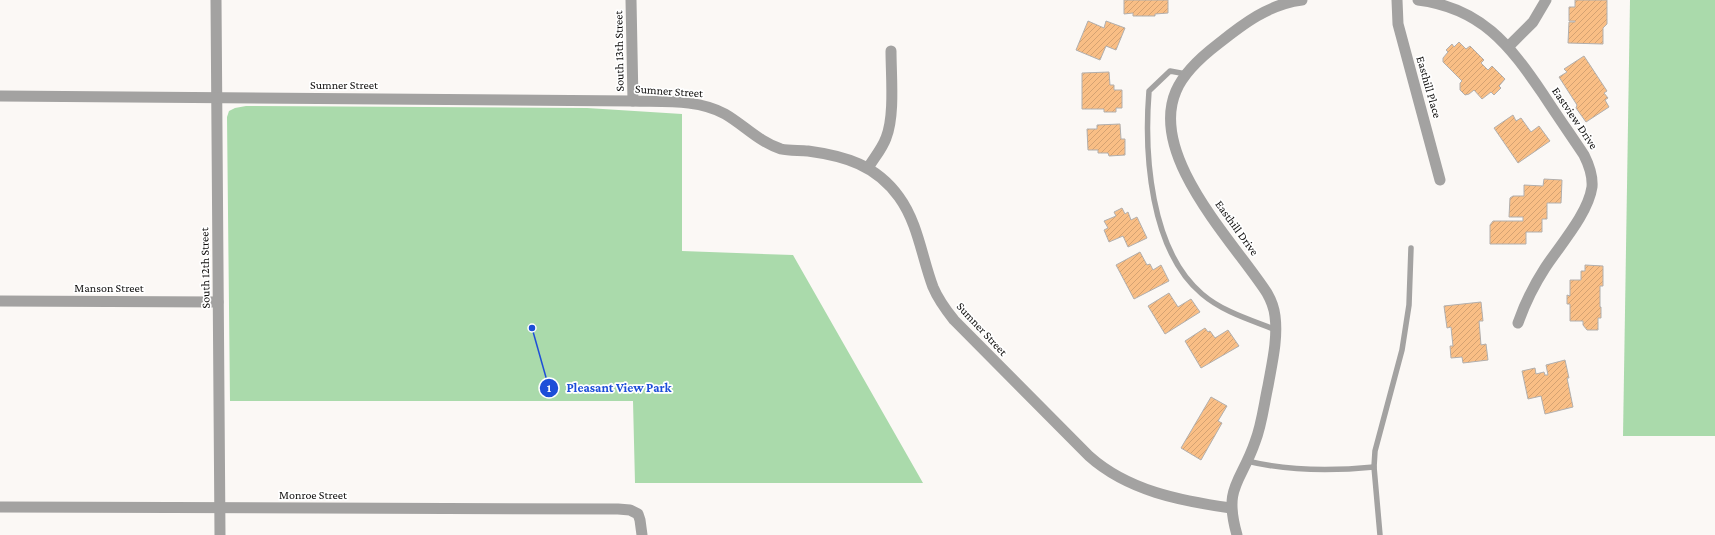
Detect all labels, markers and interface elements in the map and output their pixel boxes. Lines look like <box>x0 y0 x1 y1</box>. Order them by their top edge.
street label: South 13th Street <box>611 9 627 92</box>
street label: Easthill Place <box>1413 54 1445 120</box>
street label: Sumner Street <box>310 78 379 92</box>
street label: Sumner Street <box>635 82 704 100</box>
street label: Eastview Drive <box>1549 84 1601 152</box>
street label: Easthill Drive <box>1212 198 1262 258</box>
street label: South 12th Street <box>197 226 213 309</box>
street label: Manson Street <box>74 281 145 295</box>
street label: Sumner Street <box>954 299 1011 359</box>
callout: Pleasant View Park <box>539 375 680 400</box>
text: Pleasant View Park <box>566 380 673 395</box>
text: 1 <box>547 381 552 395</box>
street label: Monroe Street <box>279 488 348 502</box>

